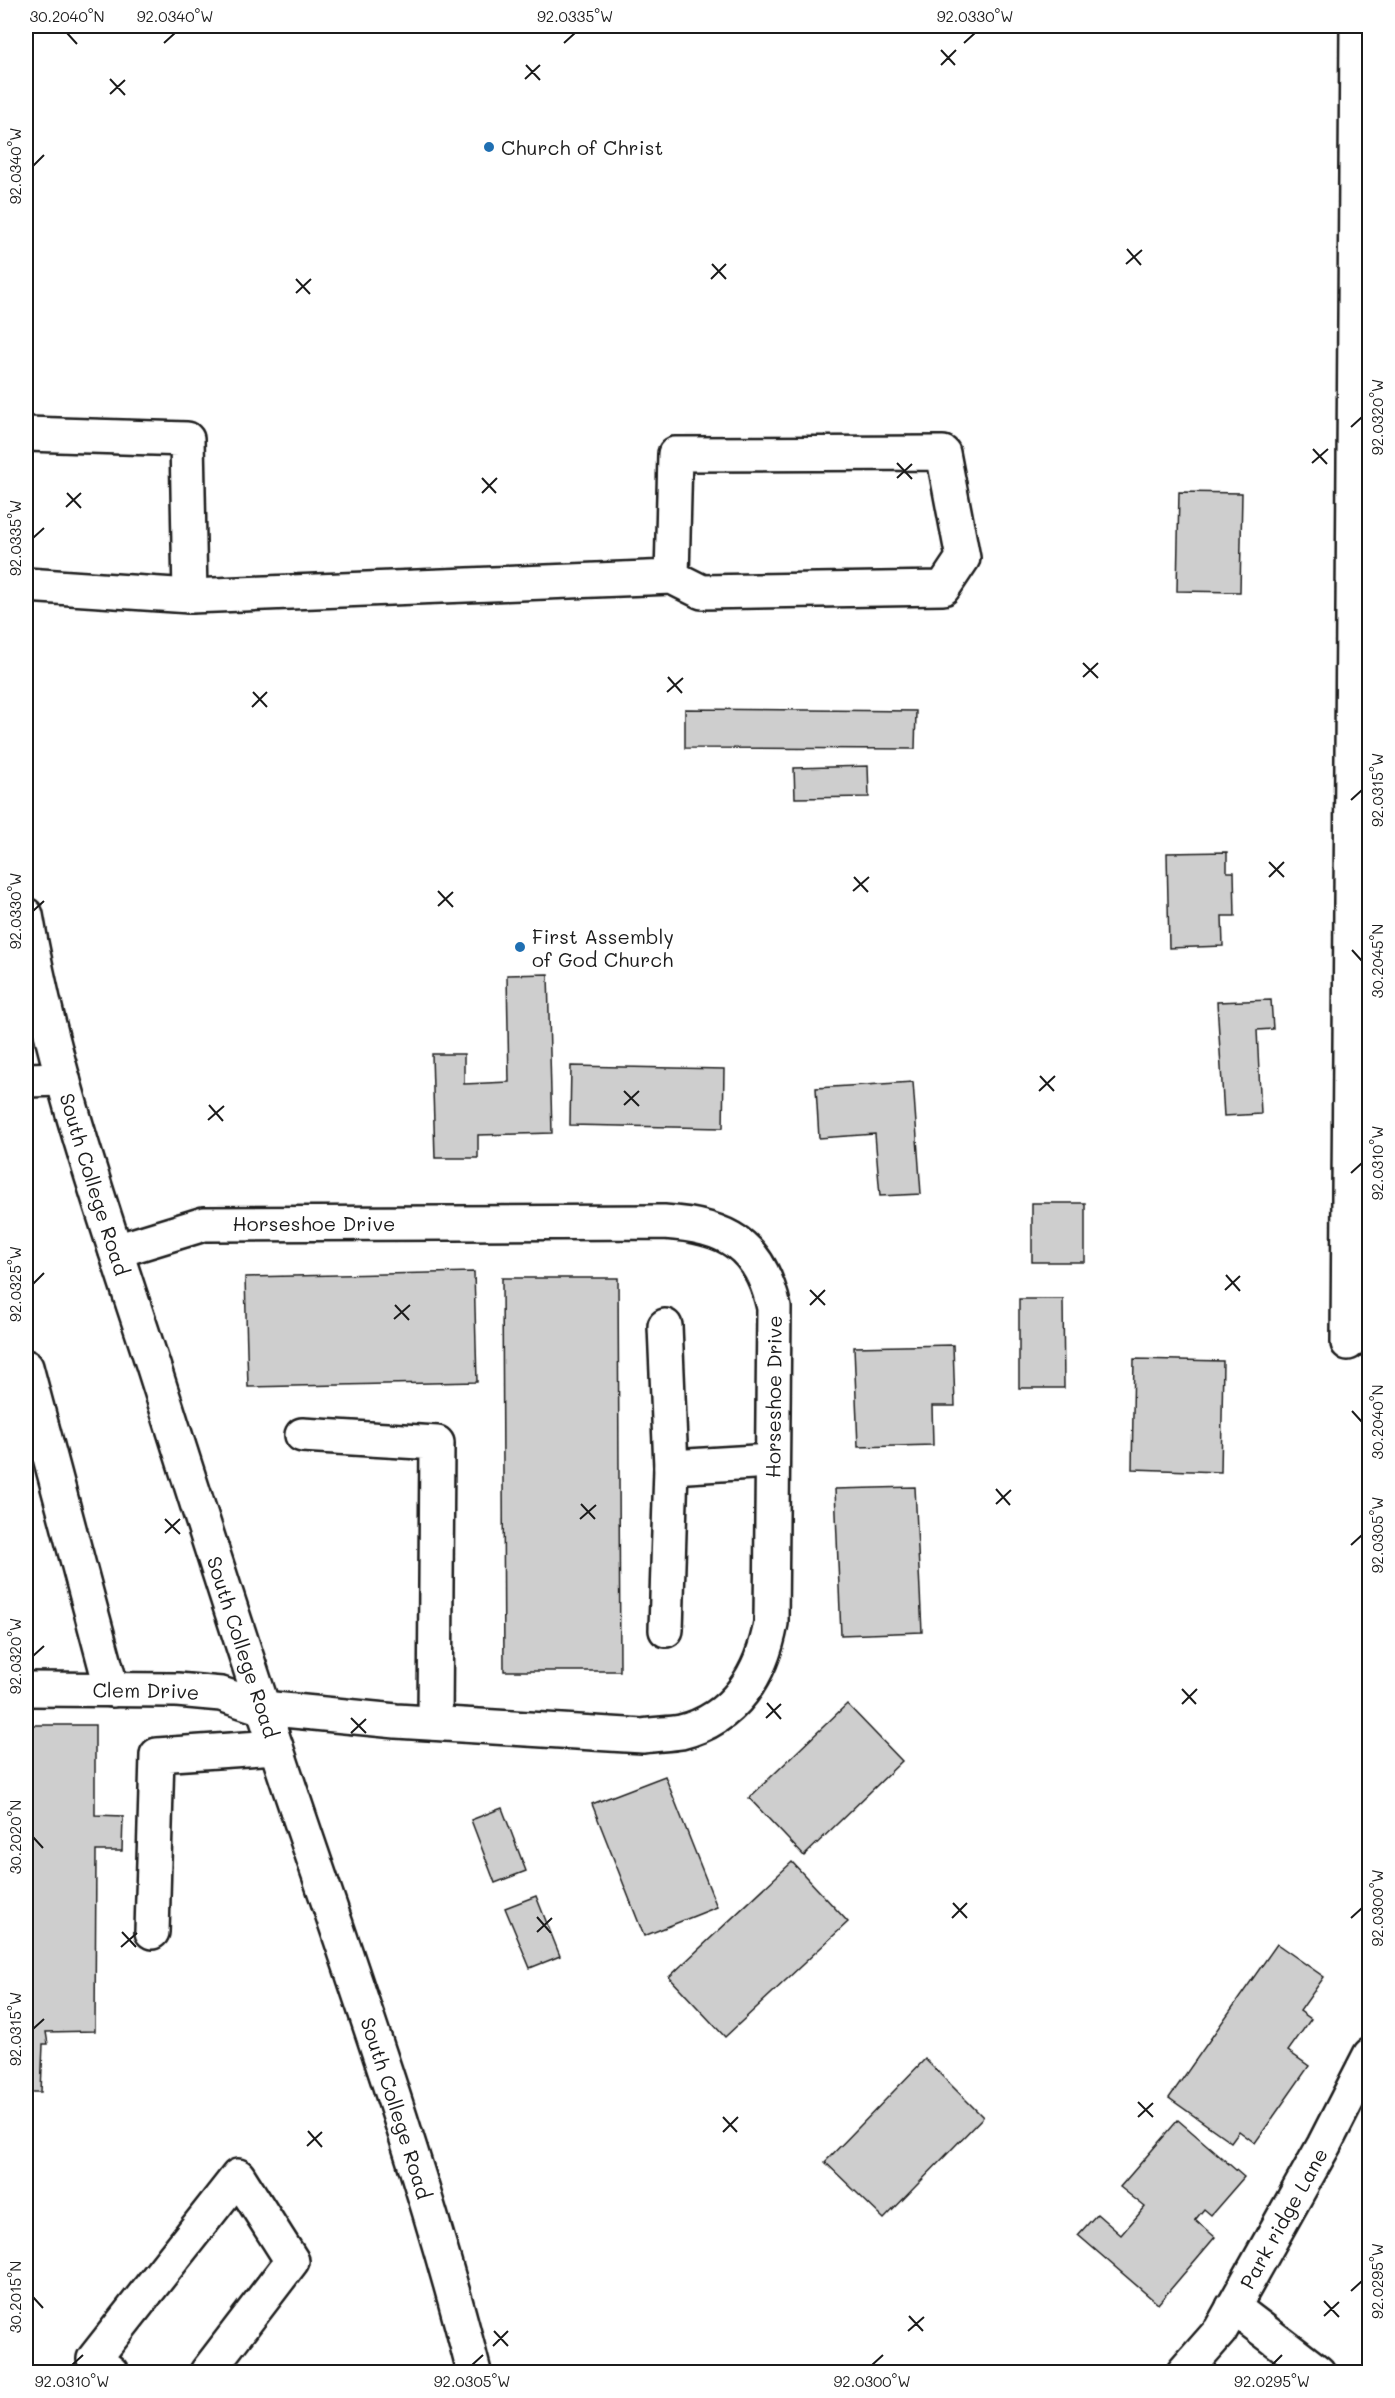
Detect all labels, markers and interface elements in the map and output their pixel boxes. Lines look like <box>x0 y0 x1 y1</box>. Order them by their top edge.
text: 30.2040°N <box>29 6 105 26</box>
text: 92.0340°W <box>137 6 213 26</box>
text: 92.0335°W <box>537 6 613 26</box>
text: 92.0330°W <box>937 6 1013 26</box>
text: 92.0340°W <box>5 128 25 204</box>
place label: Church of Christ <box>501 134 663 160</box>
marker: Church of Christ <box>482 140 496 154</box>
text: 92.0320°W <box>1367 379 1387 455</box>
text: 92.0335°W <box>5 500 25 576</box>
text: 92.0315°W <box>1367 753 1387 827</box>
text: 92.0330°W <box>5 873 25 949</box>
place label: First Assembly of God Church <box>532 923 674 972</box>
text: 30.2045°N <box>1367 924 1387 998</box>
marker: First Assembly of God Church <box>513 940 527 954</box>
street label: South College Road <box>55 1090 136 1279</box>
text: 92.0310°W <box>1367 1126 1387 1200</box>
street label: Horseshoe Drive <box>233 1210 395 1236</box>
text: 92.0325°W <box>5 1246 25 1322</box>
street label: Horseshoe Drive <box>759 1315 787 1478</box>
text: 30.2040°N <box>1367 1384 1387 1460</box>
text: 92.0305°W <box>1367 1497 1387 1573</box>
street label: South College Road <box>202 1553 285 1741</box>
text: 92.0320°W <box>5 1618 25 1694</box>
street label: Clem Drive <box>92 1676 201 1705</box>
text: 30.2020°N <box>5 1800 25 1874</box>
text: 92.0300°W <box>1367 1869 1387 1947</box>
text: 92.0315°W <box>5 1992 25 2066</box>
street label: South College Road <box>355 2014 438 2202</box>
street label: Park ridge Lane <box>1233 2143 1333 2293</box>
text: 92.0295°W <box>1367 2243 1387 2319</box>
text: 30.2015°N <box>5 2261 25 2333</box>
text: 92.0310°W <box>35 2371 109 2391</box>
text: 92.0305°W <box>434 2371 510 2391</box>
text: 92.0300°W <box>833 2371 911 2391</box>
text: 92.0295°W <box>1234 2371 1310 2391</box>

